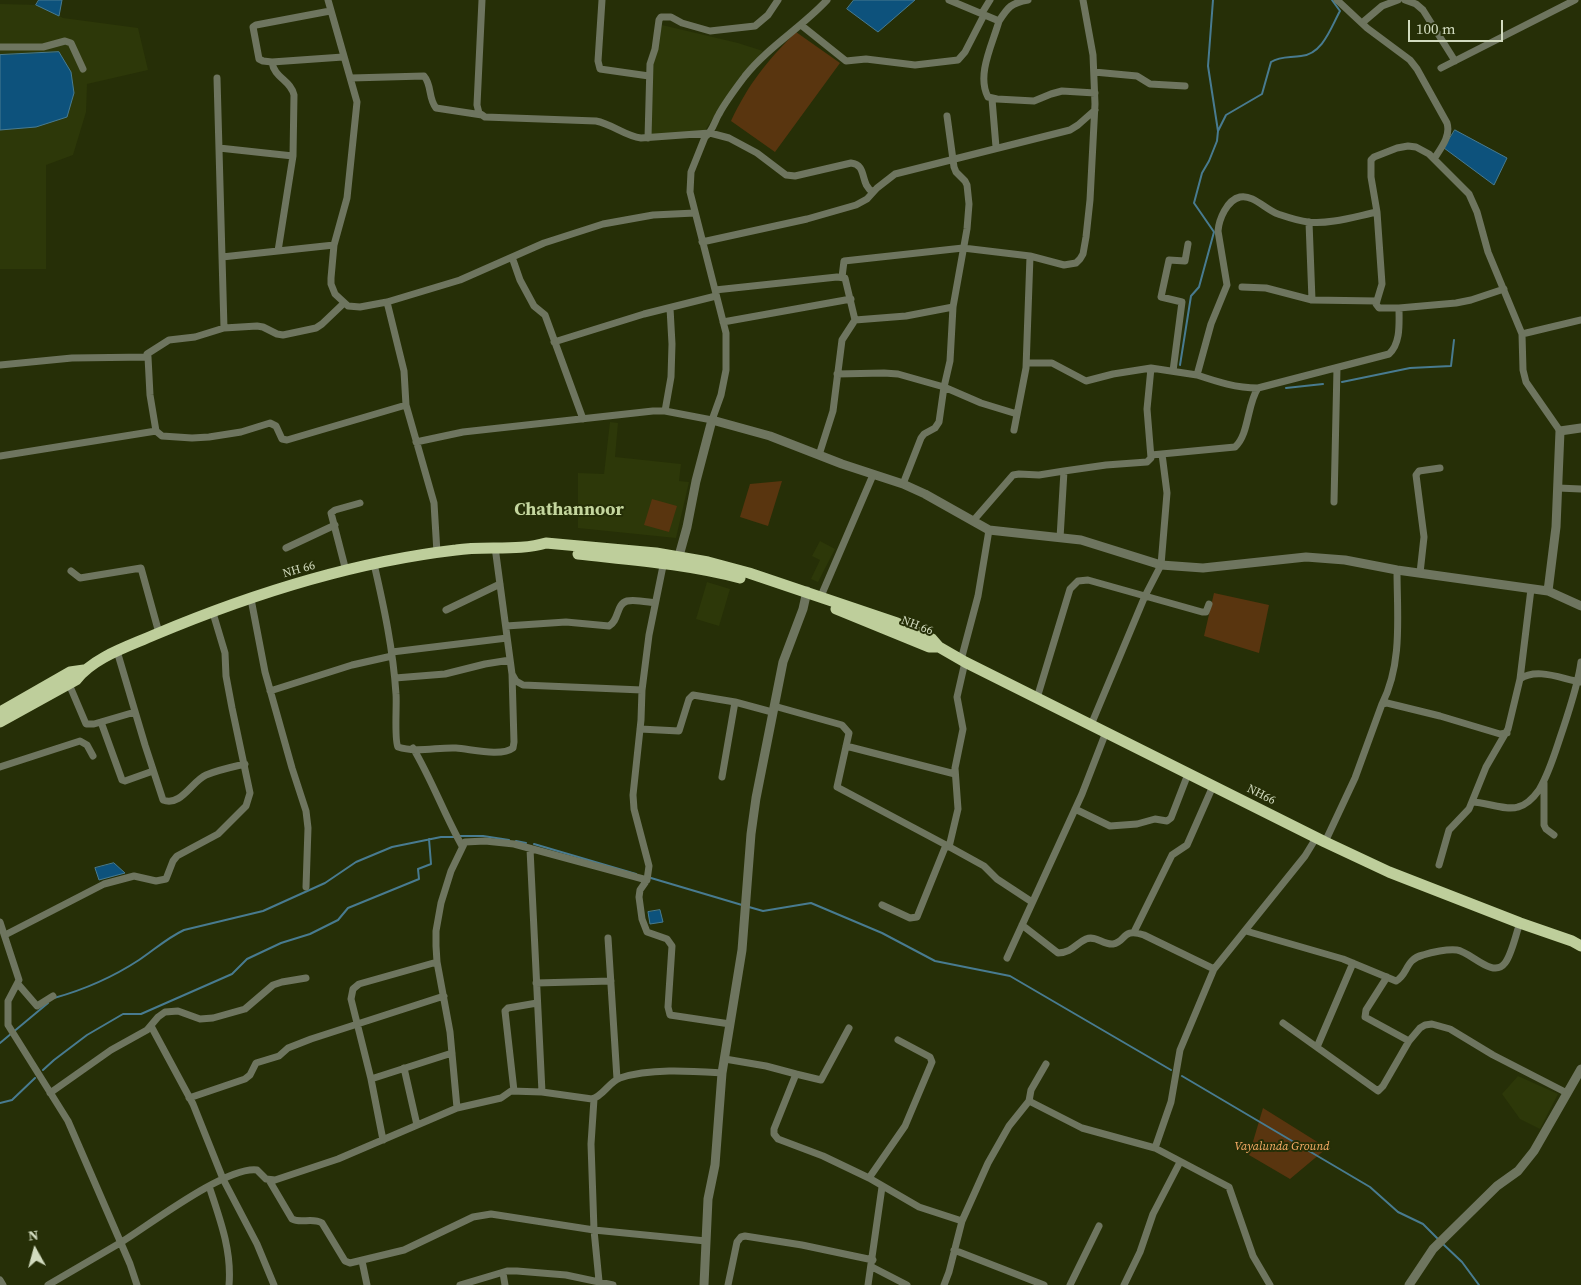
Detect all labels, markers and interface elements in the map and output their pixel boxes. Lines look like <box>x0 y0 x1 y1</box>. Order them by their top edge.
scale bar <box>1411 10 1506 42</box>
text: 100 m <box>1416 18 1456 39</box>
district label: Chathannoor <box>514 499 624 521</box>
street label: NH 66 <box>281 559 317 581</box>
street label: NH 66 <box>899 613 935 639</box>
street label: NH66 <box>1244 782 1278 808</box>
park label: Vayalunda Ground <box>1235 1140 1329 1154</box>
north arrow <box>10 1225 60 1275</box>
text: N <box>27 1225 39 1246</box>

